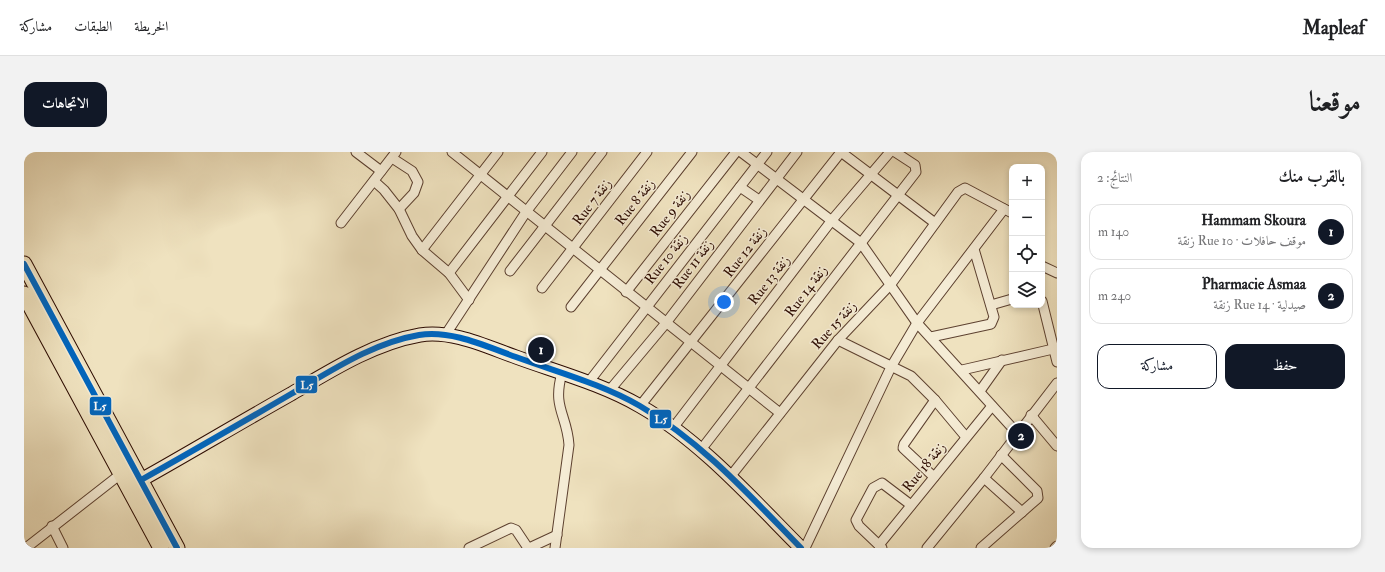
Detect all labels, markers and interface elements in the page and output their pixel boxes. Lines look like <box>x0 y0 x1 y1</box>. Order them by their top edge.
text: Mapleaf <box>1303 16 1365 40</box>
text: مشاركة <box>20 18 52 35</box>
text: الطبقات <box>74 18 112 35</box>
text: الخريطة <box>134 18 168 35</box>
button: الاتجاهات <box>24 82 107 127</box>
text: موقعنا <box>1309 85 1361 120</box>
map controls <box>1009 164 1045 308</box>
button: + <box>1009 164 1045 200</box>
text: بالقرب منك <box>1279 166 1345 187</box>
text: النتائج: 2 <box>1097 170 1132 186</box>
street label: Rue 7 زنقة <box>569 175 615 229</box>
street label: Rue 8 زنقة <box>612 175 658 229</box>
street label: Rue 9 زنقة <box>646 186 694 240</box>
button: − <box>1009 200 1045 236</box>
text: Hammam Skoura <box>1201 211 1306 230</box>
street label: Rue 12 زنقة <box>720 223 770 281</box>
text: 140 m <box>1098 224 1129 240</box>
text: 1 <box>1329 224 1333 240</box>
street label: Rue 10 زنقة <box>641 230 691 288</box>
text: موقف حافلات · Rue 10 زنقة <box>1178 233 1306 249</box>
street label: Rue 11 زنقة <box>669 236 717 292</box>
button: locate <box>1009 236 1045 272</box>
street label: Rue 13 زنقة <box>744 252 794 308</box>
street label: Rue 14 زنقة <box>781 262 831 320</box>
button: layers <box>1009 272 1045 308</box>
text: Pharmacie Asmaa <box>1202 275 1306 294</box>
text: 240 m <box>1098 288 1131 304</box>
text: 2 <box>1328 288 1334 304</box>
your location <box>714 292 734 312</box>
street label: Rue 15 زنقة <box>808 297 860 353</box>
text: صيدلية · Rue 14 زنقة <box>1213 297 1306 313</box>
pin: 1 <box>528 335 554 365</box>
button: مشاركة <box>1097 344 1217 389</box>
button: حفظ <box>1225 344 1345 389</box>
line badge: L5 <box>295 375 318 394</box>
text: L5 <box>301 379 314 392</box>
line badge: L5 <box>89 396 112 416</box>
text: L5 <box>94 400 107 413</box>
line badge: L5 <box>649 409 672 429</box>
text: L5 <box>655 413 668 426</box>
pin: 2 <box>1008 421 1034 451</box>
street label: Rue 18 زنقة <box>899 439 949 495</box>

